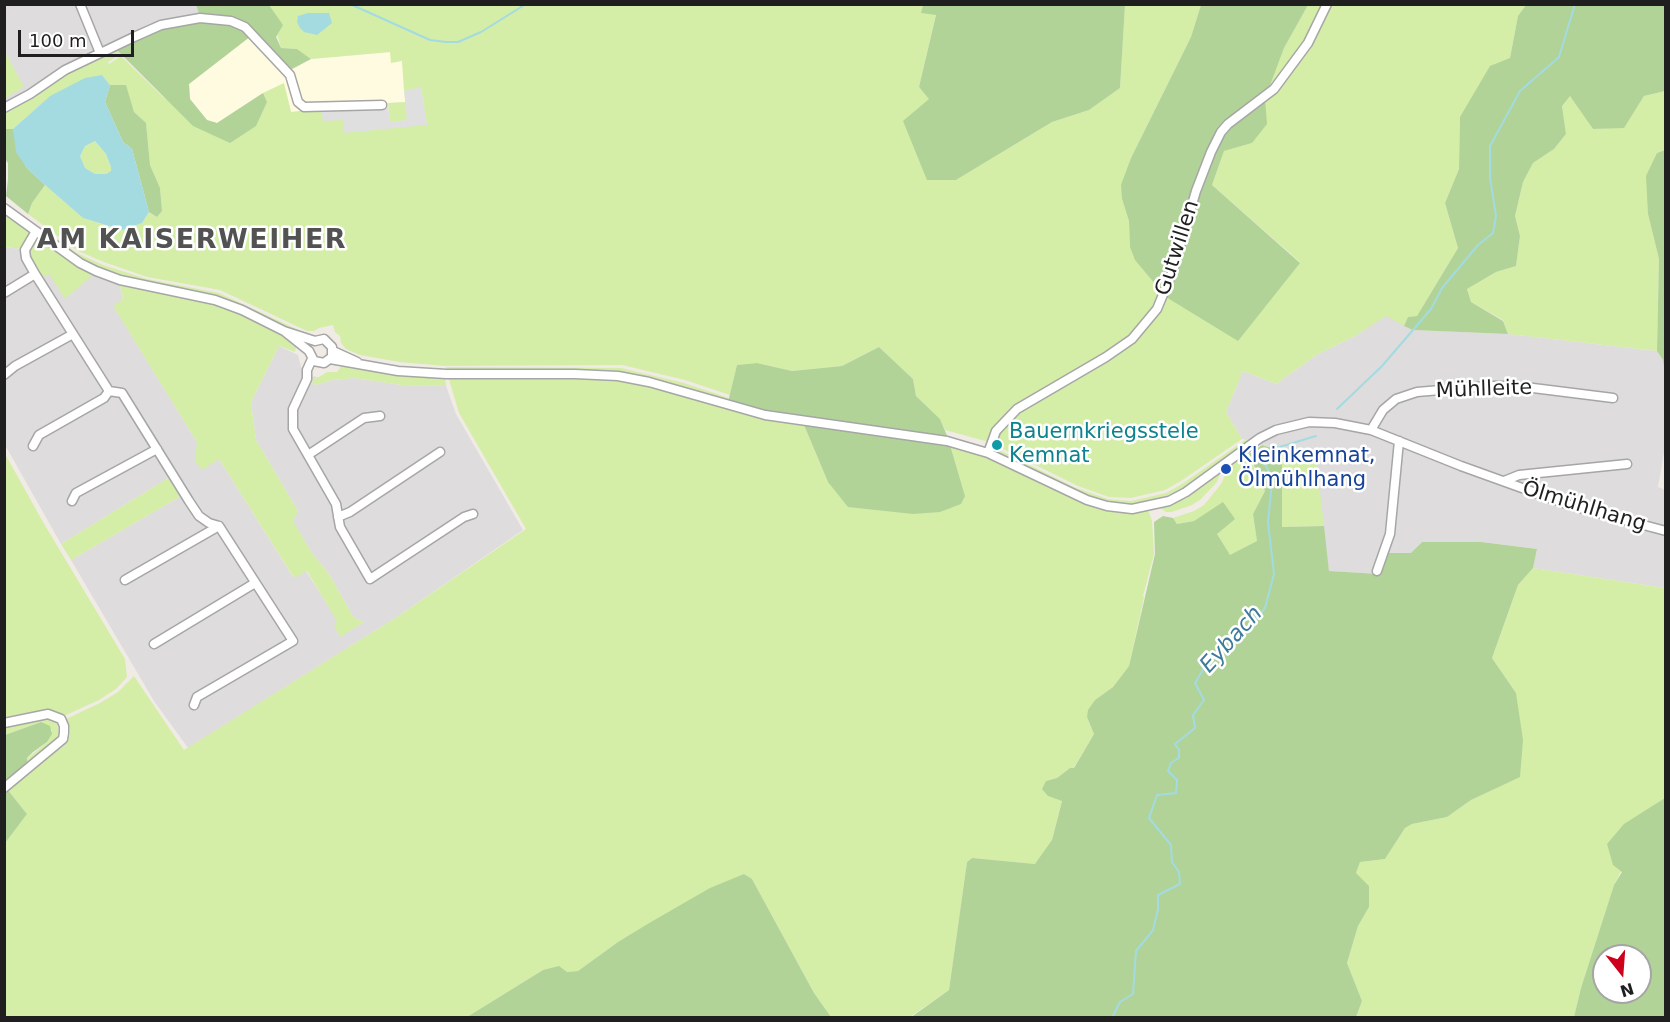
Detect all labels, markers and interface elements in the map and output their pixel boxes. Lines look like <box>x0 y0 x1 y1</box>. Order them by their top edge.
scale bar <box>21 18 136 56</box>
text: 100 m <box>29 30 87 51</box>
street label: Gutwillen <box>1151 197 1205 299</box>
district label: AM KAISERWEIHER <box>37 225 347 257</box>
street label: Mühlleite <box>1435 376 1533 404</box>
place label: Bauernkriegsstele Kemnat <box>1009 420 1199 470</box>
marker: Bauernkriegsstele Kemnat <box>990 438 1004 452</box>
place label: Kleinkemnat, Ölmühlhang <box>1238 444 1376 494</box>
marker: Kleinkemnat, Ölmühlhang <box>1219 462 1233 476</box>
street label: Ölmühlhang <box>1519 476 1649 538</box>
water label: Eybach <box>1195 601 1269 679</box>
north arrow <box>1592 944 1652 1004</box>
text: N <box>1618 979 1636 1001</box>

